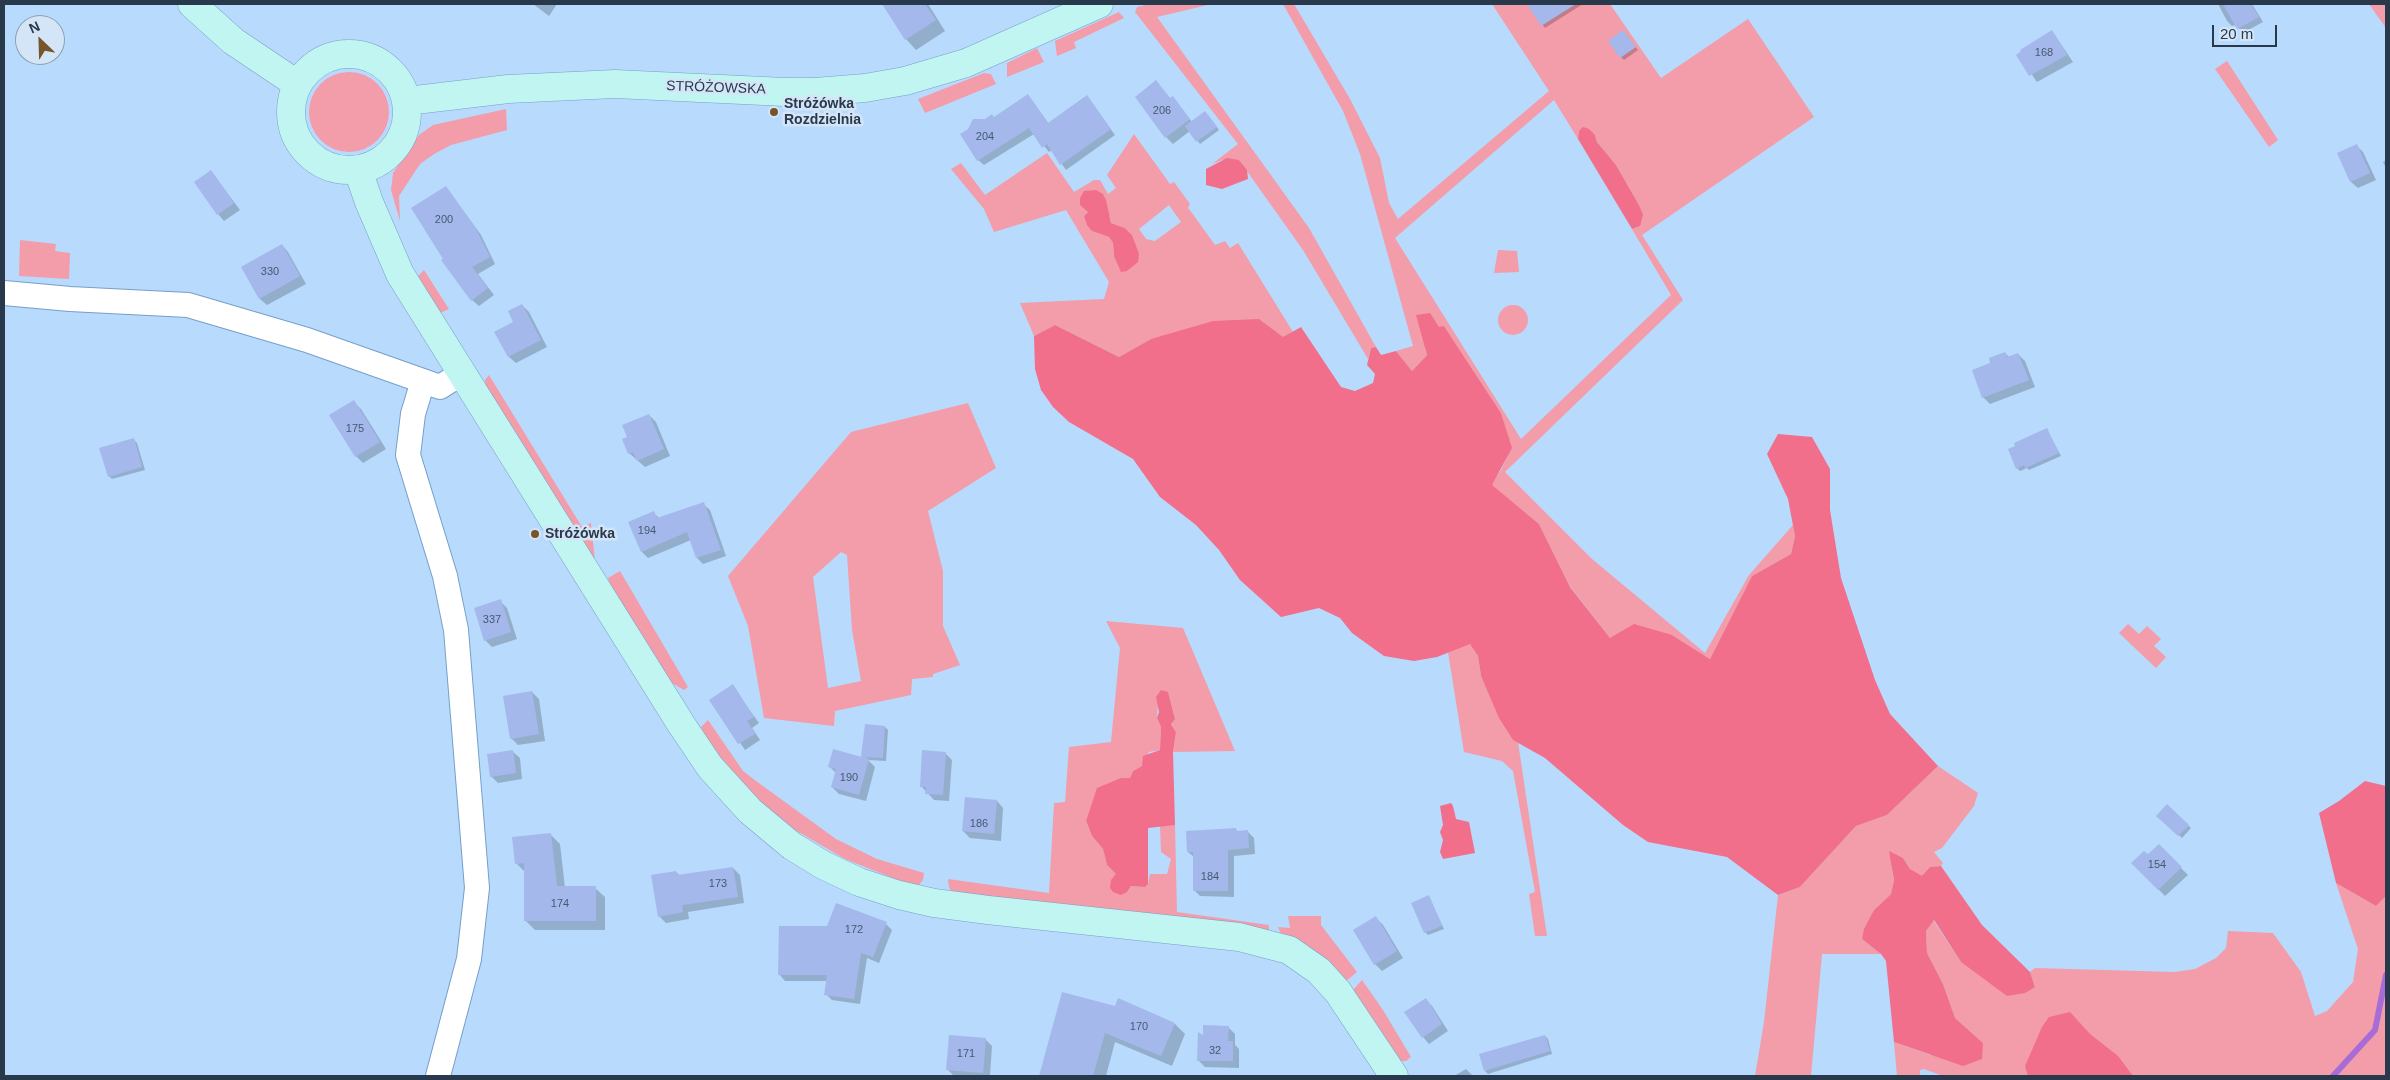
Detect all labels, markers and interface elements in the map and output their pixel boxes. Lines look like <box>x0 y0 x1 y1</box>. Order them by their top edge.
north arrow <box>15 15 65 65</box>
scale bar <box>2215 15 2280 47</box>
text: N <box>26 18 42 37</box>
text: 20 m <box>2220 25 2253 42</box>
house number: 168 <box>2035 46 2053 60</box>
street label: STRÓŻOWSKA <box>666 78 766 98</box>
place label: Stróżówka Rozdzielnia <box>784 96 861 128</box>
house number: 206 <box>1153 104 1171 118</box>
marker: Stróżówka Rozdzielnia <box>768 106 780 118</box>
house number: 204 <box>976 130 994 144</box>
house number: 200 <box>435 213 453 227</box>
house number: 330 <box>261 265 279 279</box>
house number: 175 <box>346 422 364 436</box>
house number: 194 <box>638 524 656 538</box>
place label: Stróżówka <box>545 526 615 542</box>
marker: Stróżówka <box>529 528 541 540</box>
house number: 337 <box>483 613 501 627</box>
house number: 190 <box>840 771 858 785</box>
house number: 186 <box>970 817 988 831</box>
house number: 154 <box>2148 858 2166 872</box>
house number: 184 <box>1201 870 1219 884</box>
house number: 173 <box>709 877 727 891</box>
house number: 174 <box>551 897 569 911</box>
house number: 172 <box>845 923 863 937</box>
house number: 170 <box>1130 1020 1148 1034</box>
house number: 32 <box>1209 1044 1221 1058</box>
house number: 171 <box>957 1047 975 1061</box>

